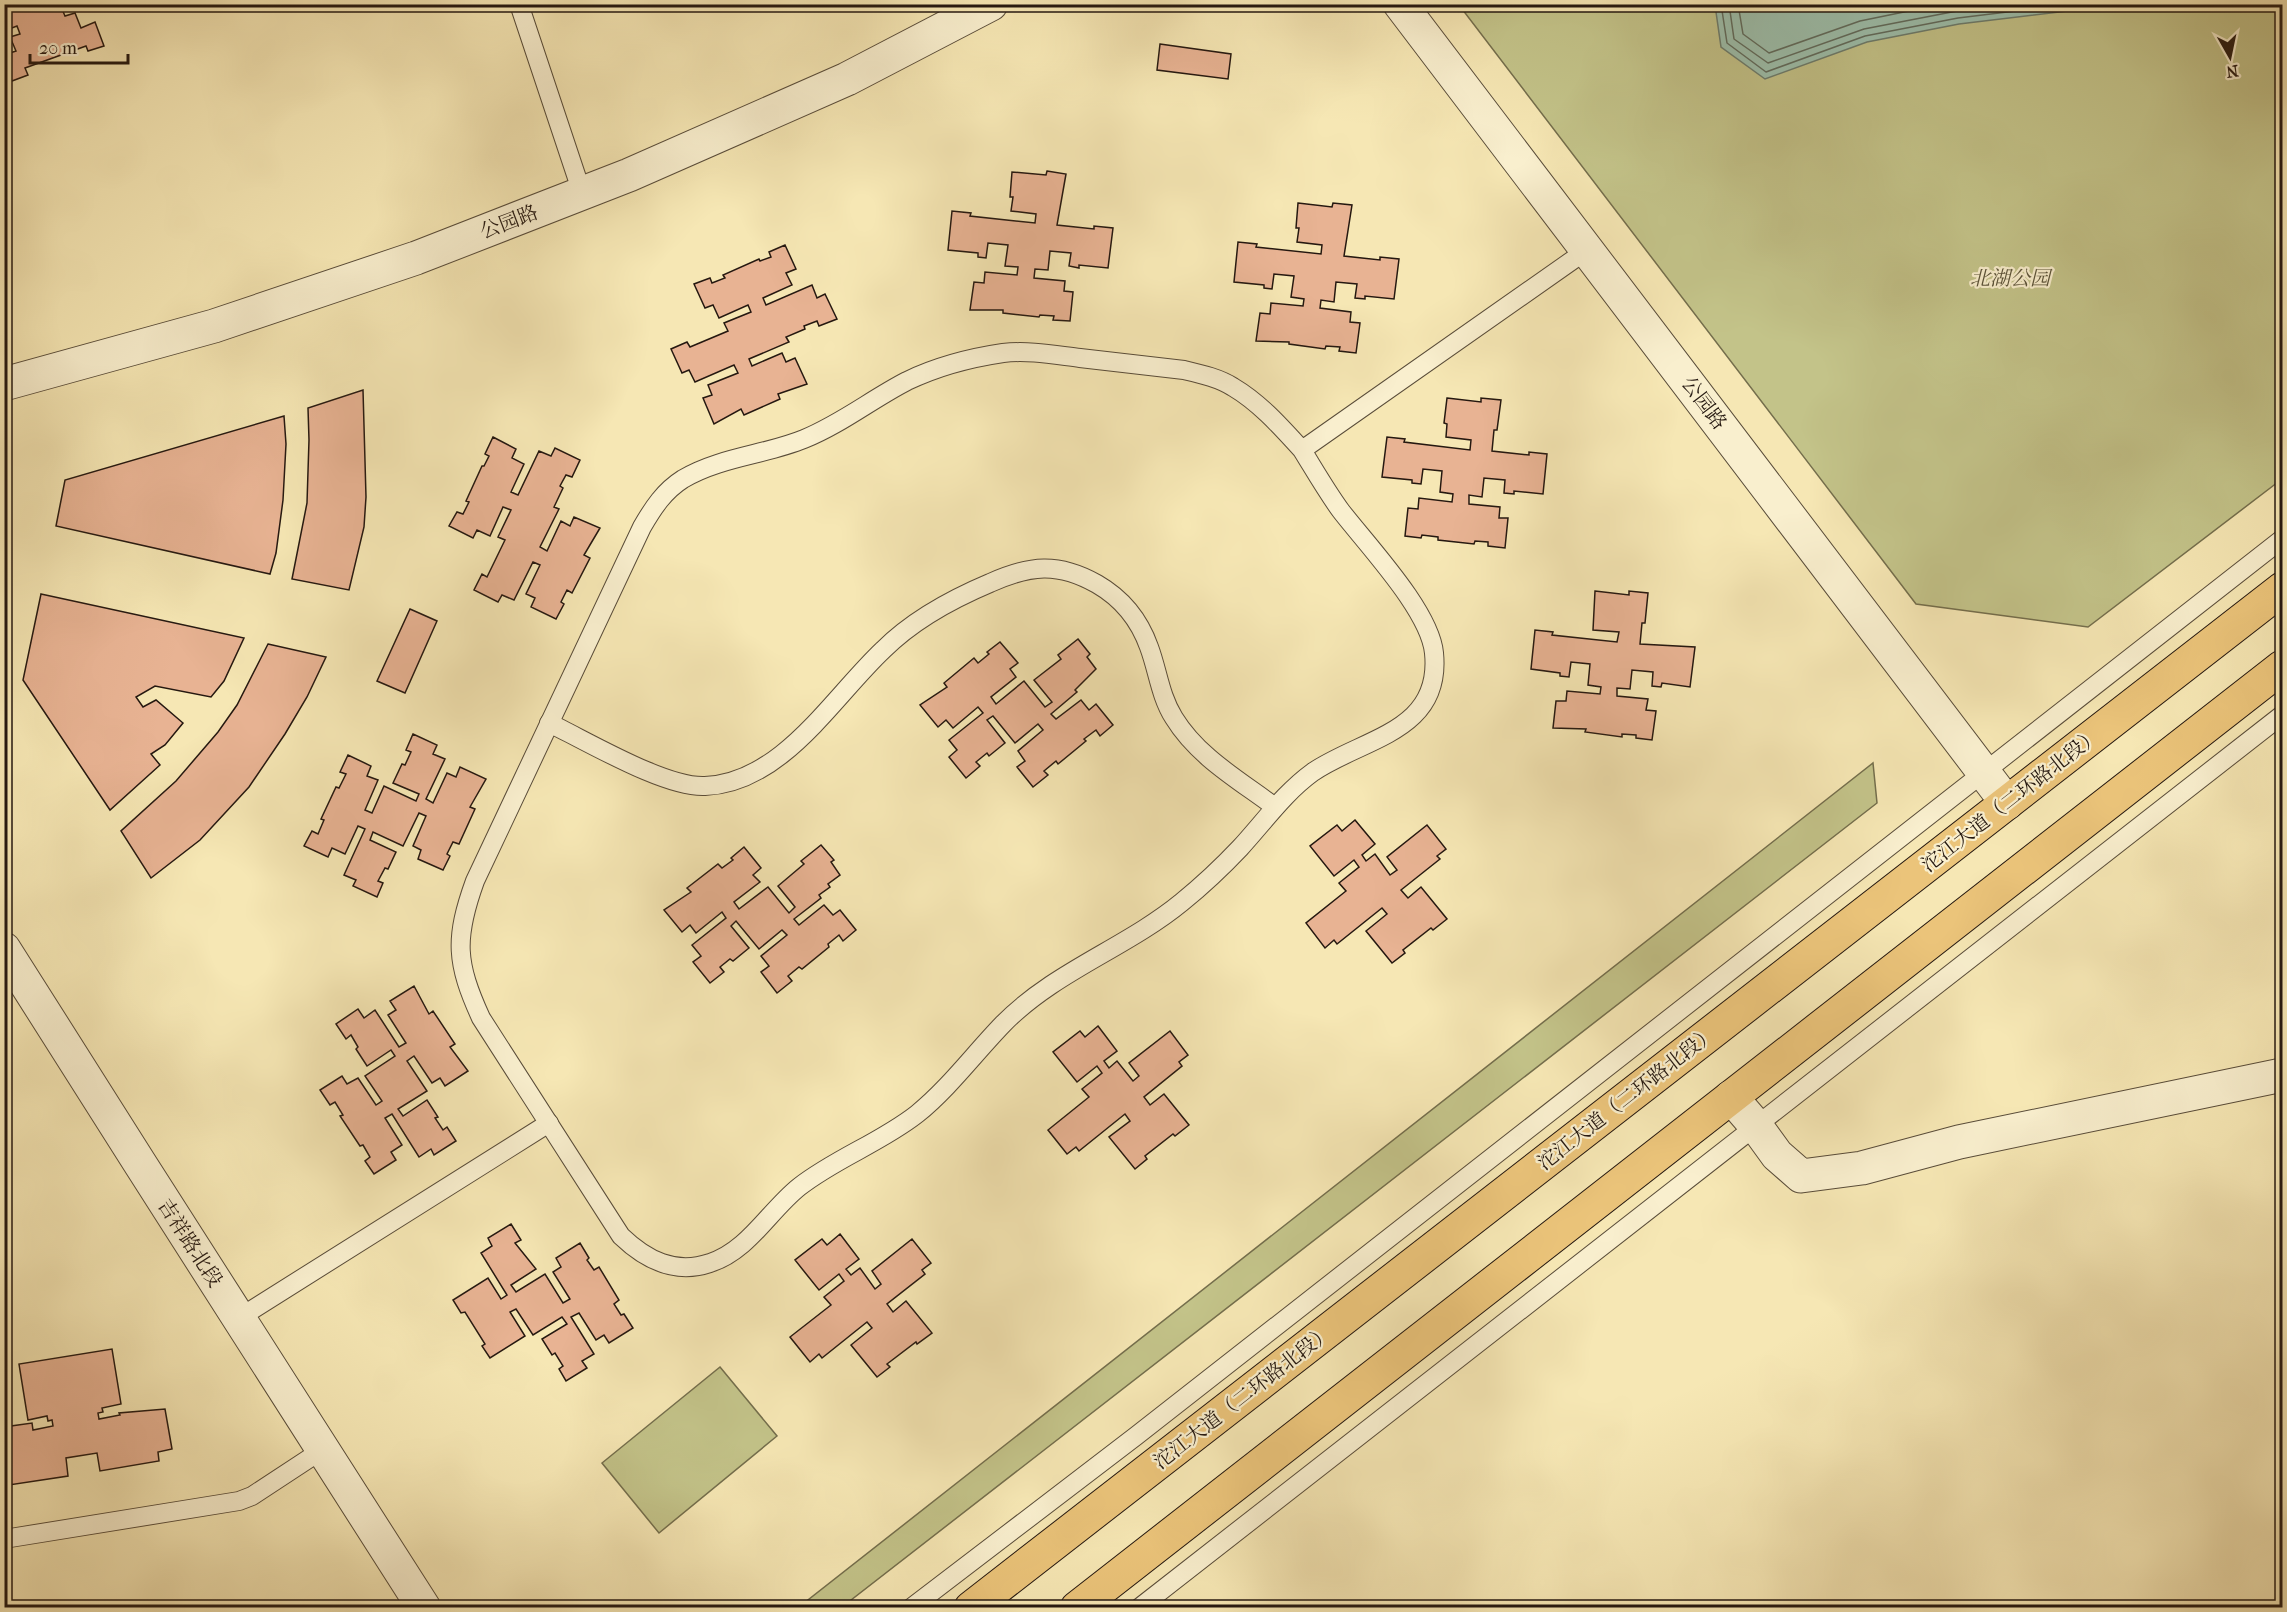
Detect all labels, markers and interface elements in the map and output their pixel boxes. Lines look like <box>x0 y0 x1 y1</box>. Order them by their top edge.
scale bar <box>30 27 128 65</box>
north arrow <box>2200 27 2260 87</box>
text: 20 m <box>39 38 77 59</box>
text: N <box>2224 61 2240 82</box>
street label: 公园路 <box>477 201 541 243</box>
park label: 北湖公园 <box>1970 267 2053 290</box>
street label: 公园路 <box>1677 372 1731 434</box>
street label: 沱江大道（二环路北段） <box>1917 723 2105 877</box>
street label: 沱江大道（二环路北段） <box>1533 1021 1721 1175</box>
street label: 吉祥路北段 <box>153 1195 227 1291</box>
street label: 沱江大道（二环路北段） <box>1149 1320 1337 1474</box>

